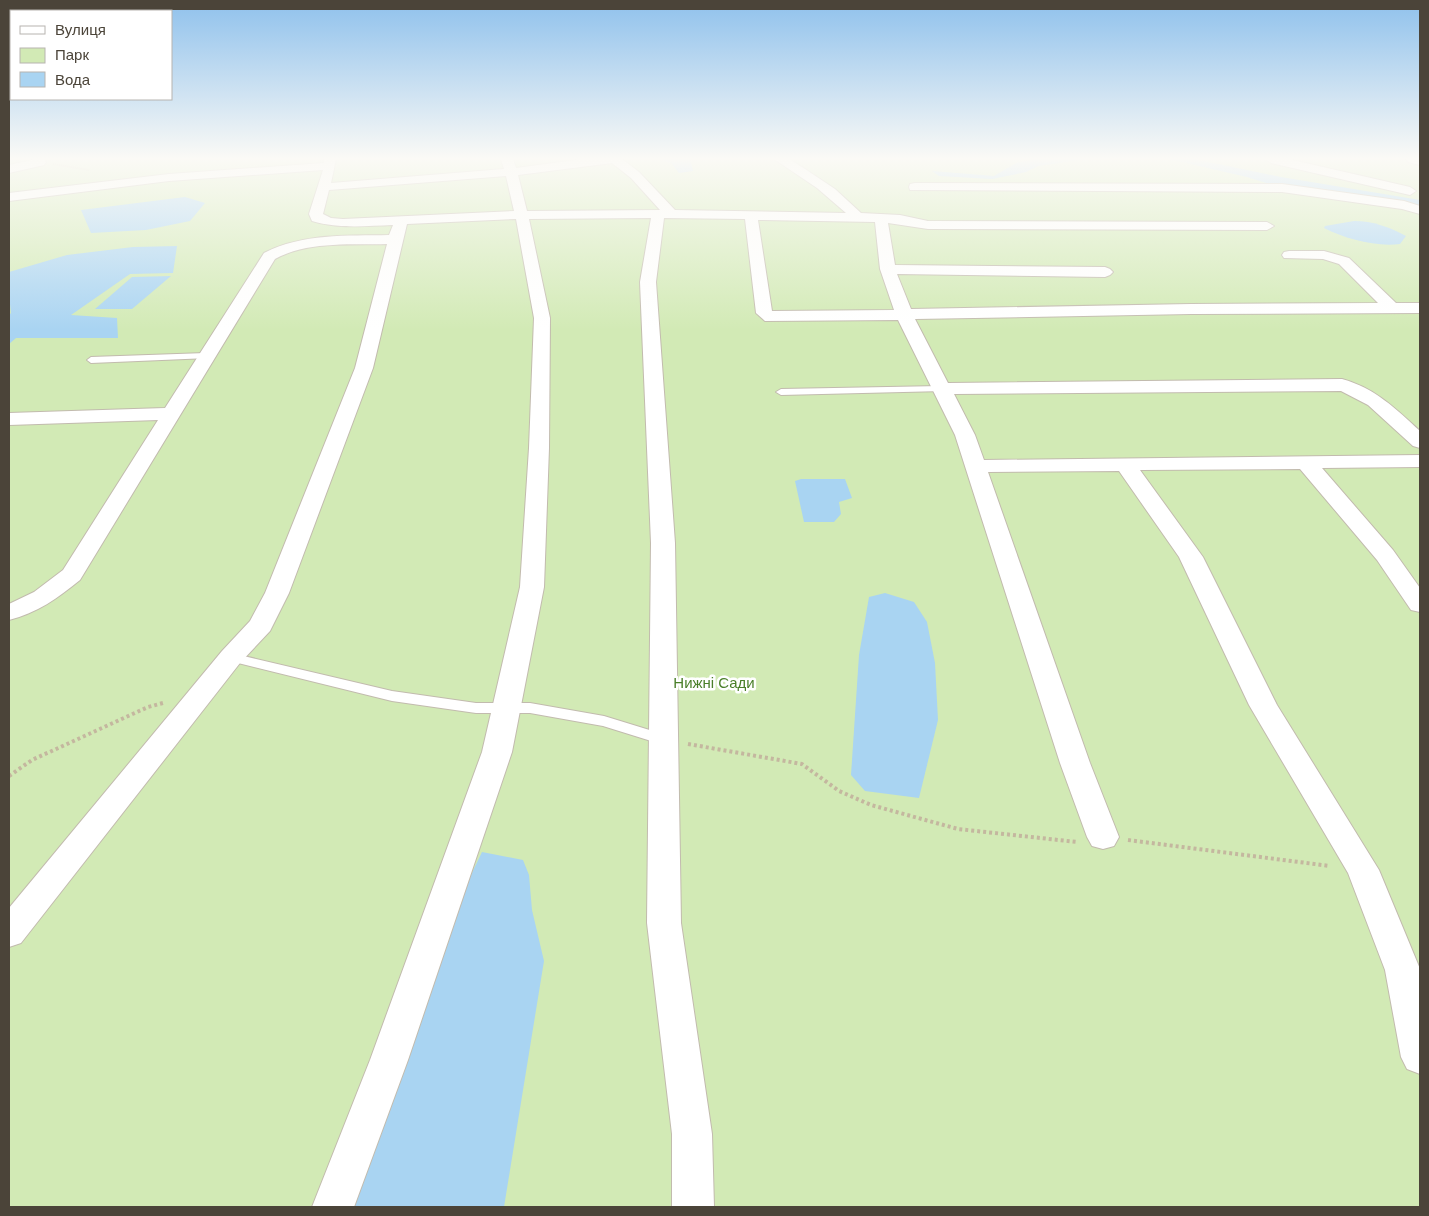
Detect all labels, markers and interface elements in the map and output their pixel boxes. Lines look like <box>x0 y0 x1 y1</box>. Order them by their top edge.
legend <box>10 10 172 100</box>
text: Вулиця <box>55 20 106 40</box>
text: Парк <box>55 45 89 65</box>
text: Вода <box>55 70 91 90</box>
park label: Нижні Сади <box>673 673 755 693</box>

